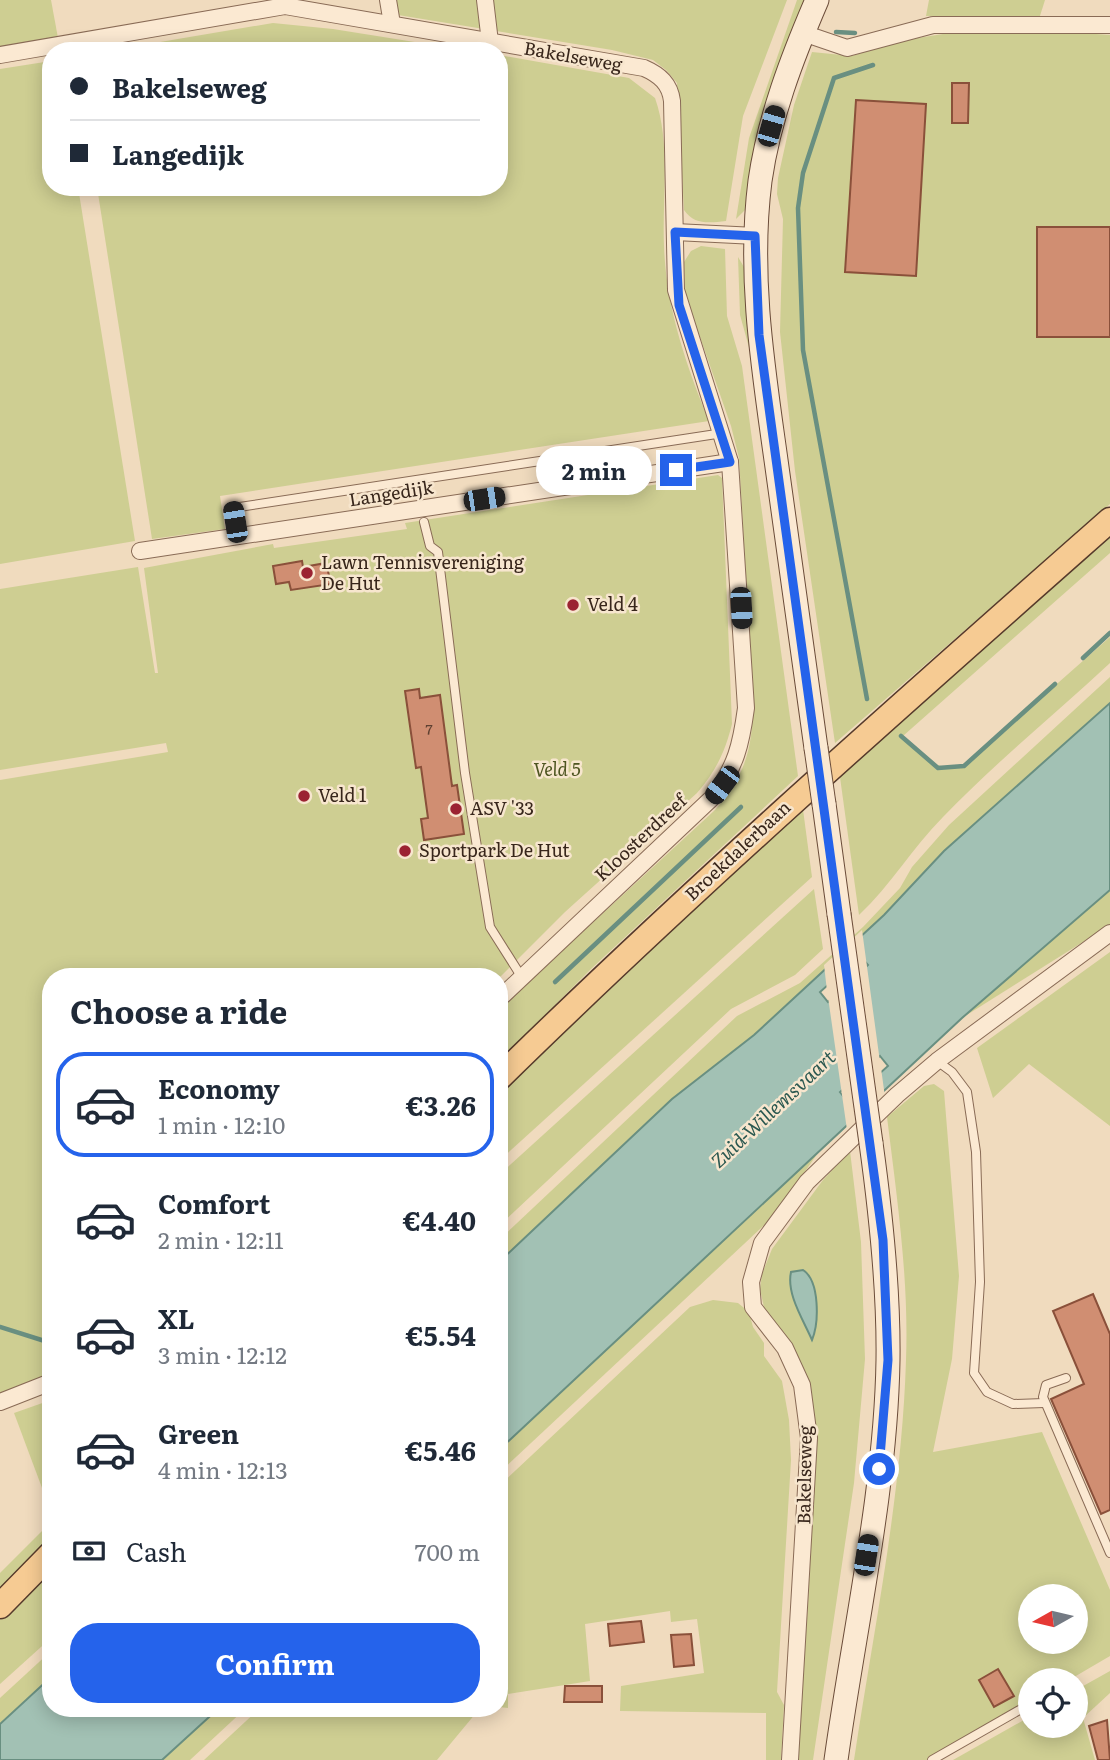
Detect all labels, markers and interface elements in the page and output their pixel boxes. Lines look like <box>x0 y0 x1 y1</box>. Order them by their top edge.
street label: Bakelseweg <box>522 34 625 78</box>
text: Bakelseweg <box>112 67 267 106</box>
car <box>756 103 787 149</box>
text: Langedijk <box>112 134 244 173</box>
callout: 2 min <box>536 446 652 494</box>
text: 2 min <box>562 453 626 487</box>
route end <box>660 454 692 486</box>
street label: Langedijk <box>347 472 436 513</box>
car <box>462 485 507 513</box>
car <box>222 500 249 544</box>
place label: Lawn Tennisvereniging De Hut <box>321 548 525 596</box>
marker: Lawn Tennisvereniging De Hut <box>299 565 315 581</box>
car <box>730 586 753 630</box>
place label: Veld 4 <box>587 590 638 617</box>
marker: Veld 4 <box>565 597 581 613</box>
house number: 7 <box>425 718 433 738</box>
park label: Veld 5 <box>533 755 581 782</box>
car <box>701 762 744 808</box>
place label: Veld 1 <box>318 781 366 808</box>
street label: Kloosterdreef <box>588 785 694 887</box>
marker: Veld 1 <box>296 788 312 804</box>
street label: Broekdalerbaan <box>678 793 796 906</box>
place label: ASV '33 <box>470 794 534 821</box>
marker: ASV '33 <box>448 801 464 817</box>
place label: Sportpark De Hut <box>419 836 570 863</box>
marker: Sportpark De Hut <box>397 843 413 859</box>
text: Choose a ride <box>70 986 287 1034</box>
water label: Zuid-Willemsvaart <box>704 1043 841 1174</box>
text: Economy <box>158 1068 280 1107</box>
icon: car <box>74 1073 137 1136</box>
text: €3.26 <box>406 1085 476 1124</box>
text: 1 min · 12:10 <box>158 1107 285 1141</box>
text: Comfort <box>158 1183 270 1222</box>
icon: car <box>74 1188 137 1251</box>
text: €4.40 <box>403 1200 476 1239</box>
text: 2 min · 12:11 <box>158 1222 284 1256</box>
text: XL <box>158 1298 195 1337</box>
icon: car <box>74 1303 137 1366</box>
text: €5.54 <box>405 1315 476 1354</box>
text: 3 min · 12:12 <box>158 1337 287 1371</box>
text: Green <box>158 1413 239 1452</box>
icon: car <box>74 1418 137 1481</box>
street label: Bakelseweg <box>789 1424 818 1525</box>
text: €5.46 <box>405 1430 476 1469</box>
text: 4 min · 12:13 <box>158 1452 288 1486</box>
route start <box>863 1453 895 1485</box>
text: Cash <box>126 1531 187 1570</box>
icon: cash <box>70 1532 108 1570</box>
car <box>853 1533 880 1577</box>
text: 700 m <box>415 1534 480 1568</box>
north arrow <box>1018 1584 1088 1654</box>
map controls <box>1018 1584 1088 1738</box>
button: Confirm <box>70 1623 480 1703</box>
button: locate <box>1018 1668 1088 1738</box>

